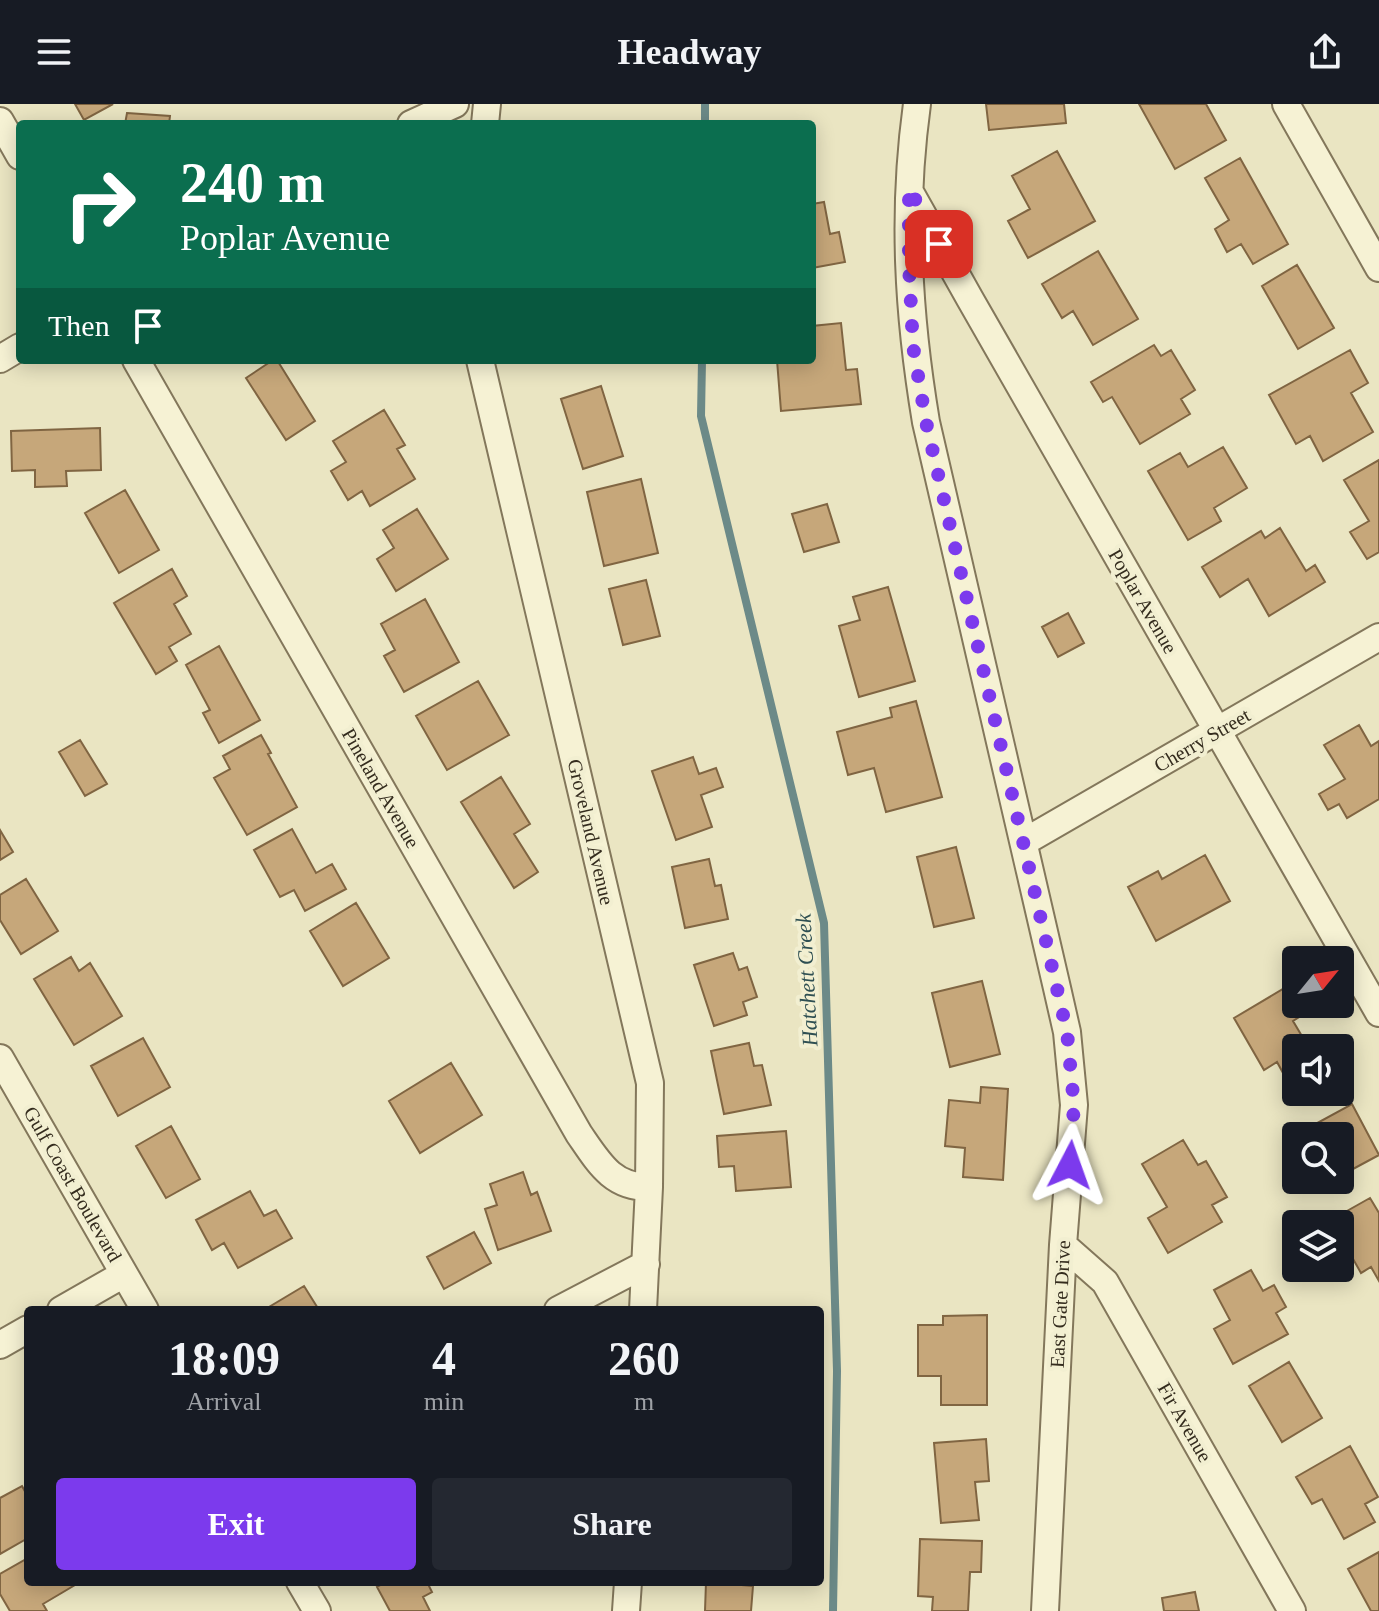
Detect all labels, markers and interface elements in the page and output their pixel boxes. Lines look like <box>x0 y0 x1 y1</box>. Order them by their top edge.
icon: menu <box>32 30 76 74</box>
icon: share <box>1303 30 1347 74</box>
text: Headway <box>618 32 762 72</box>
icon: right <box>48 152 152 256</box>
text: 240 m <box>180 152 325 214</box>
pin <box>905 210 973 278</box>
text: Poplar Avenue <box>180 218 390 258</box>
icon: arrive <box>917 222 961 266</box>
icon: arrive <box>126 304 170 348</box>
text: Then <box>48 309 110 342</box>
street label: Poplar Avenue <box>1103 545 1182 658</box>
street label: Cherry Street <box>1150 703 1255 777</box>
street label: Pineland Avenue <box>338 724 424 852</box>
street label: Groveland Avenue <box>564 757 619 907</box>
water label: Hatchett Creek <box>790 912 823 1048</box>
north arrow <box>1282 946 1354 1018</box>
map controls <box>1282 946 1354 1282</box>
button: sound <box>1282 1034 1354 1106</box>
street label: Gulf Coast Boulevard <box>20 1102 126 1266</box>
button: search <box>1282 1122 1354 1194</box>
position arrow <box>1028 1123 1112 1207</box>
button: layers <box>1282 1210 1354 1282</box>
street label: East Gate Drive <box>1046 1240 1074 1368</box>
text: 18:09 <box>168 1332 280 1385</box>
text: 4 <box>432 1332 456 1385</box>
text: 260 <box>608 1332 680 1385</box>
street label: Fir Avenue <box>1153 1378 1217 1466</box>
text: Arrival <box>186 1387 261 1416</box>
text: min <box>424 1387 464 1416</box>
text: m <box>634 1387 654 1416</box>
button: Exit <box>56 1478 416 1570</box>
button: Share <box>432 1478 792 1570</box>

